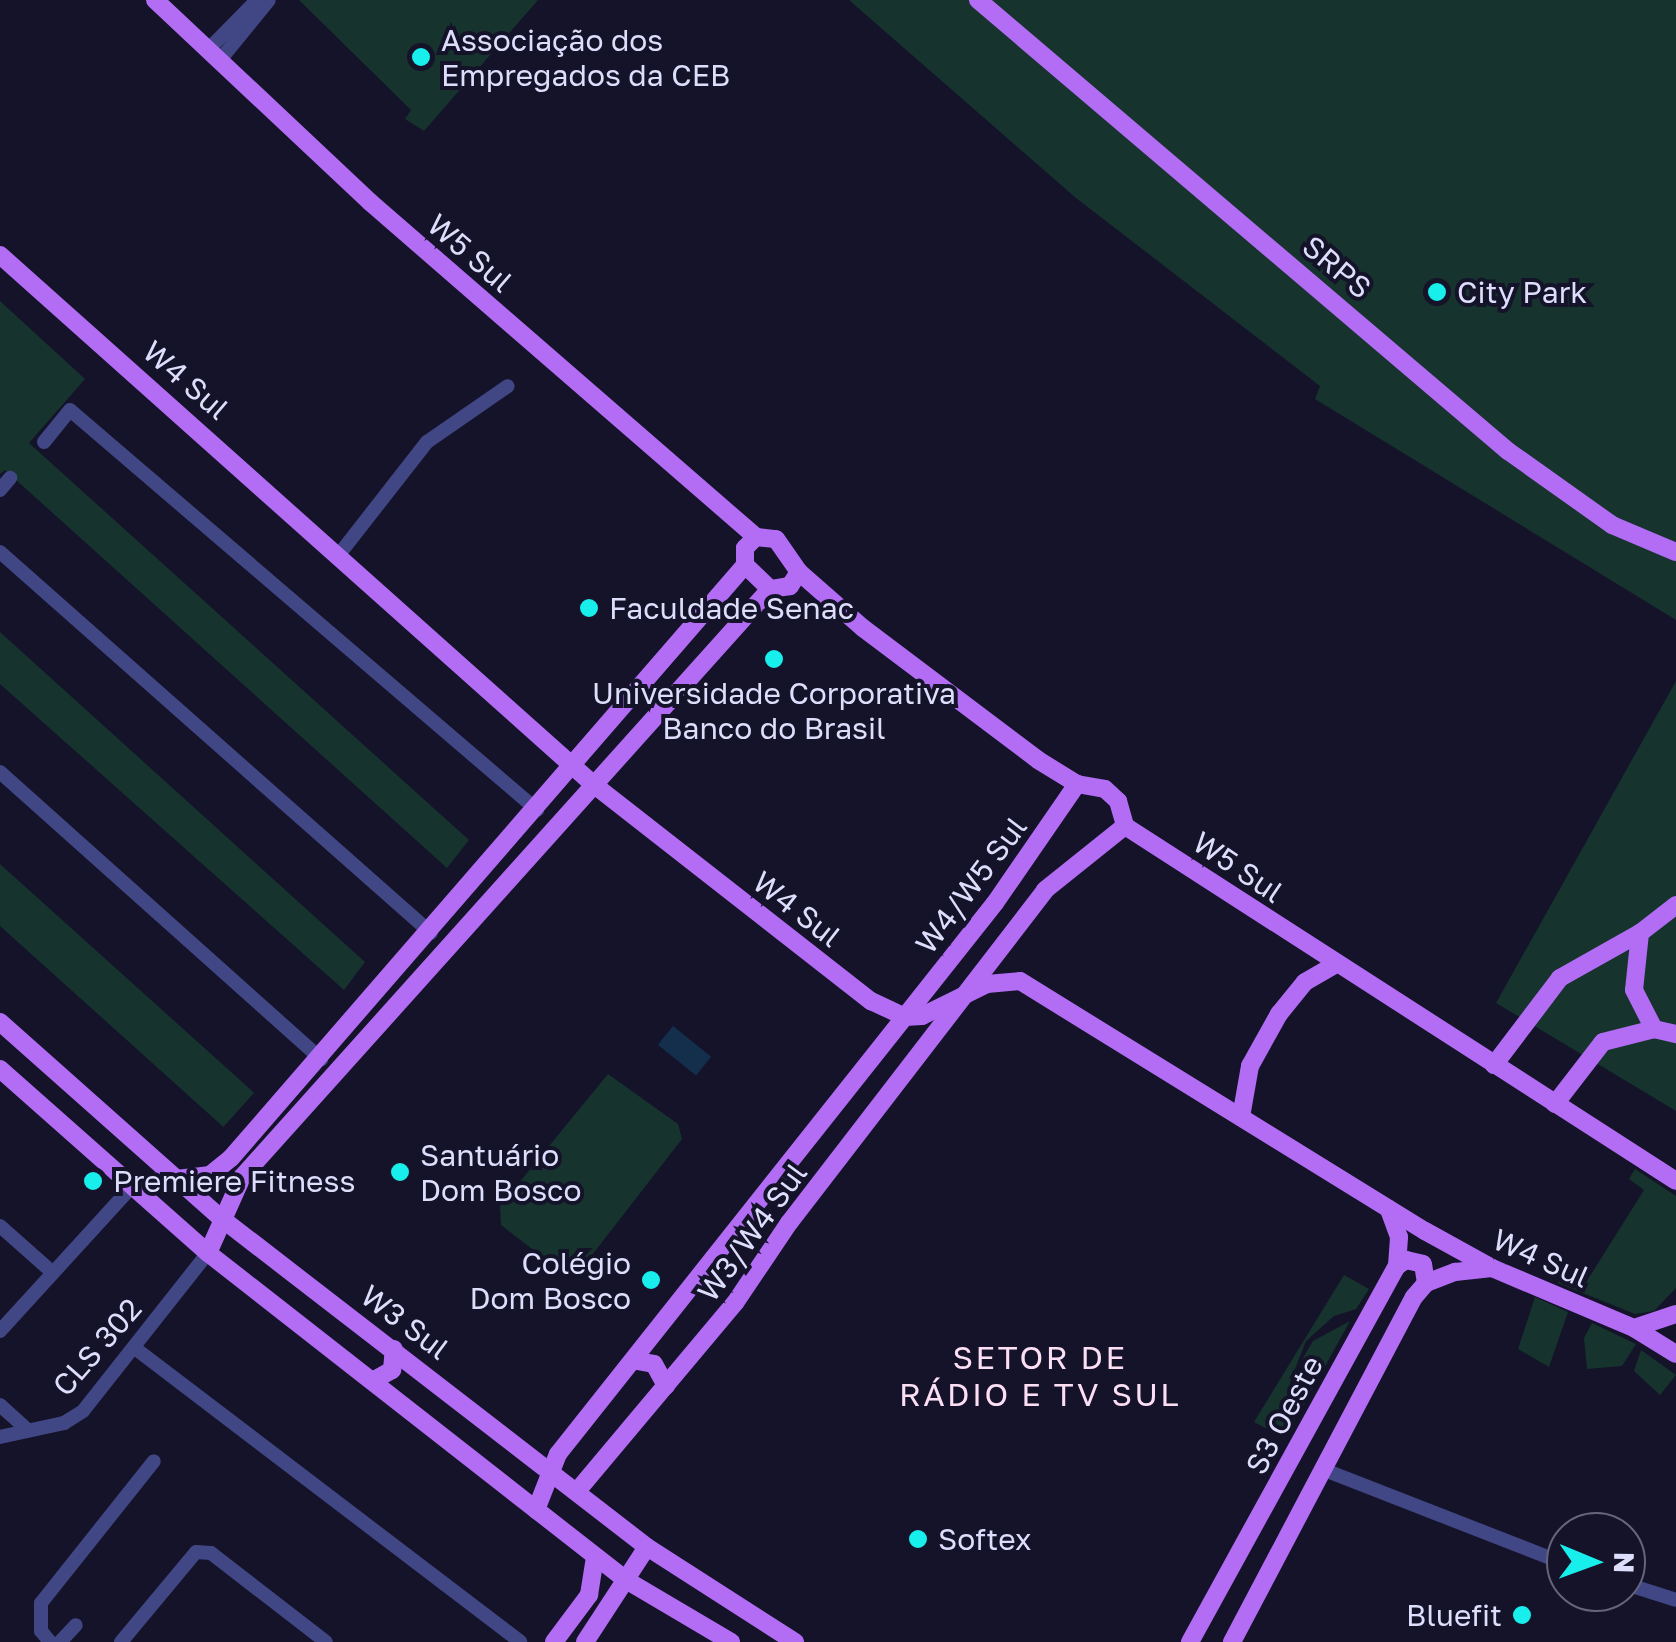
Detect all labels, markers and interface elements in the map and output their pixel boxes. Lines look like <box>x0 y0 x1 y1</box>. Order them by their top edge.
place label: Associação dos Empregados da CEB <box>441 22 730 92</box>
marker: Associação dos Empregados da CEB <box>410 46 432 68</box>
street label: W5 Sul <box>420 206 520 300</box>
street label: SRPS <box>1295 228 1379 306</box>
place label: City Park <box>1457 274 1587 310</box>
marker: City Park <box>1426 281 1448 303</box>
street label: W4 Sul <box>136 333 236 427</box>
place label: Faculdade Senac <box>609 590 854 626</box>
marker: Faculdade Senac <box>578 597 600 619</box>
marker: Universidade Corporativa Banco do Brasil <box>763 648 785 670</box>
place label: Universidade Corporativa Banco do Brasil <box>592 675 956 746</box>
street label: W4/W5 Sul <box>908 809 1034 961</box>
street label: W5 Sul <box>1186 824 1290 910</box>
street label: W4 Sul <box>746 864 848 954</box>
place label: Santuário Dom Bosco <box>420 1137 581 1208</box>
street label: W3/W4 Sul <box>690 1156 814 1308</box>
marker: Santuário Dom Bosco <box>389 1161 411 1183</box>
place label: Premiere Fitness <box>113 1163 355 1199</box>
marker: Premiere Fitness <box>82 1170 104 1192</box>
street label: W4 Sul <box>1487 1221 1595 1295</box>
place label: Colégio Dom Bosco <box>470 1245 631 1316</box>
marker: Colégio Dom Bosco <box>640 1269 662 1291</box>
street label: W3 Sul <box>354 1277 456 1367</box>
street label: CLS 302 <box>45 1291 149 1403</box>
district label: SETOR DE RÁDIO E TV SUL <box>899 1339 1181 1414</box>
street label: S3 Oeste <box>1238 1350 1330 1480</box>
north arrow <box>1546 1512 1646 1612</box>
place label: Softex <box>938 1521 1031 1557</box>
marker: Softex <box>907 1528 929 1550</box>
text: N <box>1608 1552 1641 1573</box>
place label: Bluefit <box>1406 1597 1502 1633</box>
marker: Bluefit <box>1511 1604 1533 1626</box>

